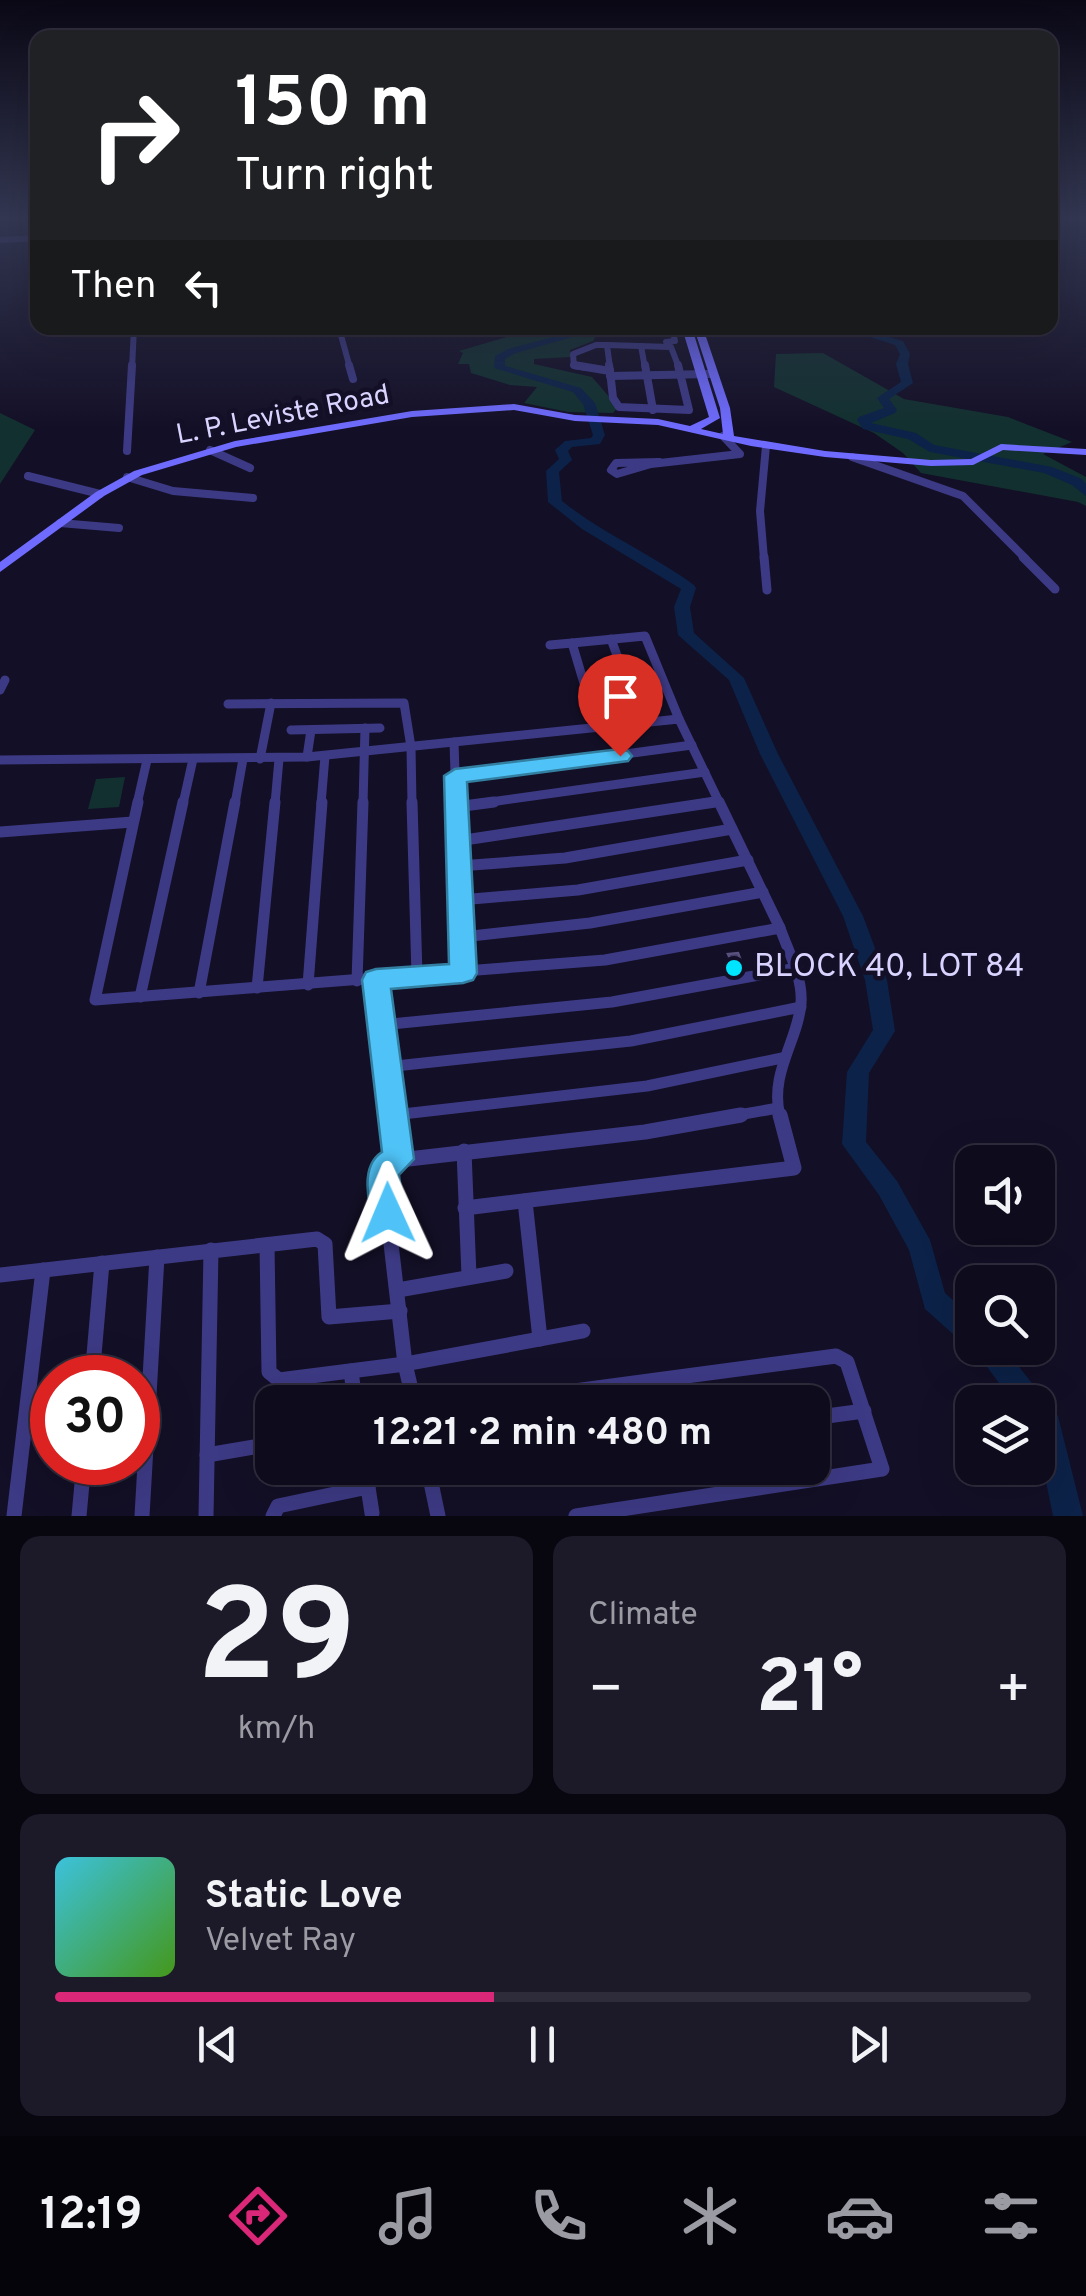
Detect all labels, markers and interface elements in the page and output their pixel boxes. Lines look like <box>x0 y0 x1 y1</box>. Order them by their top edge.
text: 150 m <box>235 62 430 151</box>
icon: right <box>70 70 200 200</box>
text: Turn right <box>235 149 434 206</box>
icon: left <box>176 260 231 315</box>
text: Then <box>70 263 156 312</box>
street label: L. P. Leviste Road <box>173 378 393 454</box>
pin <box>578 654 663 757</box>
icon: arrive <box>593 669 648 724</box>
place label: BLOCK 40, LOT 84 <box>754 948 1024 988</box>
marker: BLOCK 40, LOT 84 <box>723 957 745 979</box>
map controls <box>955 1145 1055 1485</box>
button: sound <box>955 1145 1055 1245</box>
position arrow <box>336 1161 440 1265</box>
button: search <box>955 1265 1055 1365</box>
speed limit sign: 30 <box>30 1355 160 1485</box>
button: layers <box>955 1385 1055 1485</box>
text: 12:21 · 2 min · 480 m <box>373 1410 712 1459</box>
text: 29 <box>197 1562 356 1727</box>
text: Climate <box>588 1596 698 1636</box>
text: 21° <box>756 1644 863 1739</box>
text: − <box>588 1657 623 1727</box>
text: + <box>996 1657 1031 1727</box>
text: km/h <box>238 1710 315 1750</box>
text: Static Love <box>205 1873 403 1922</box>
text: Velvet Ray <box>205 1922 356 1962</box>
icon: previous <box>190 2017 245 2072</box>
icon: pause <box>515 2017 570 2072</box>
icon: next <box>841 2017 896 2072</box>
icon: directions <box>223 2181 293 2251</box>
icon: music <box>373 2181 443 2251</box>
icon: phone <box>524 2181 594 2251</box>
icon: climate <box>675 2181 745 2251</box>
icon: car <box>825 2181 895 2251</box>
icon: filters <box>976 2181 1046 2251</box>
text: 12:19 <box>40 2188 142 2245</box>

